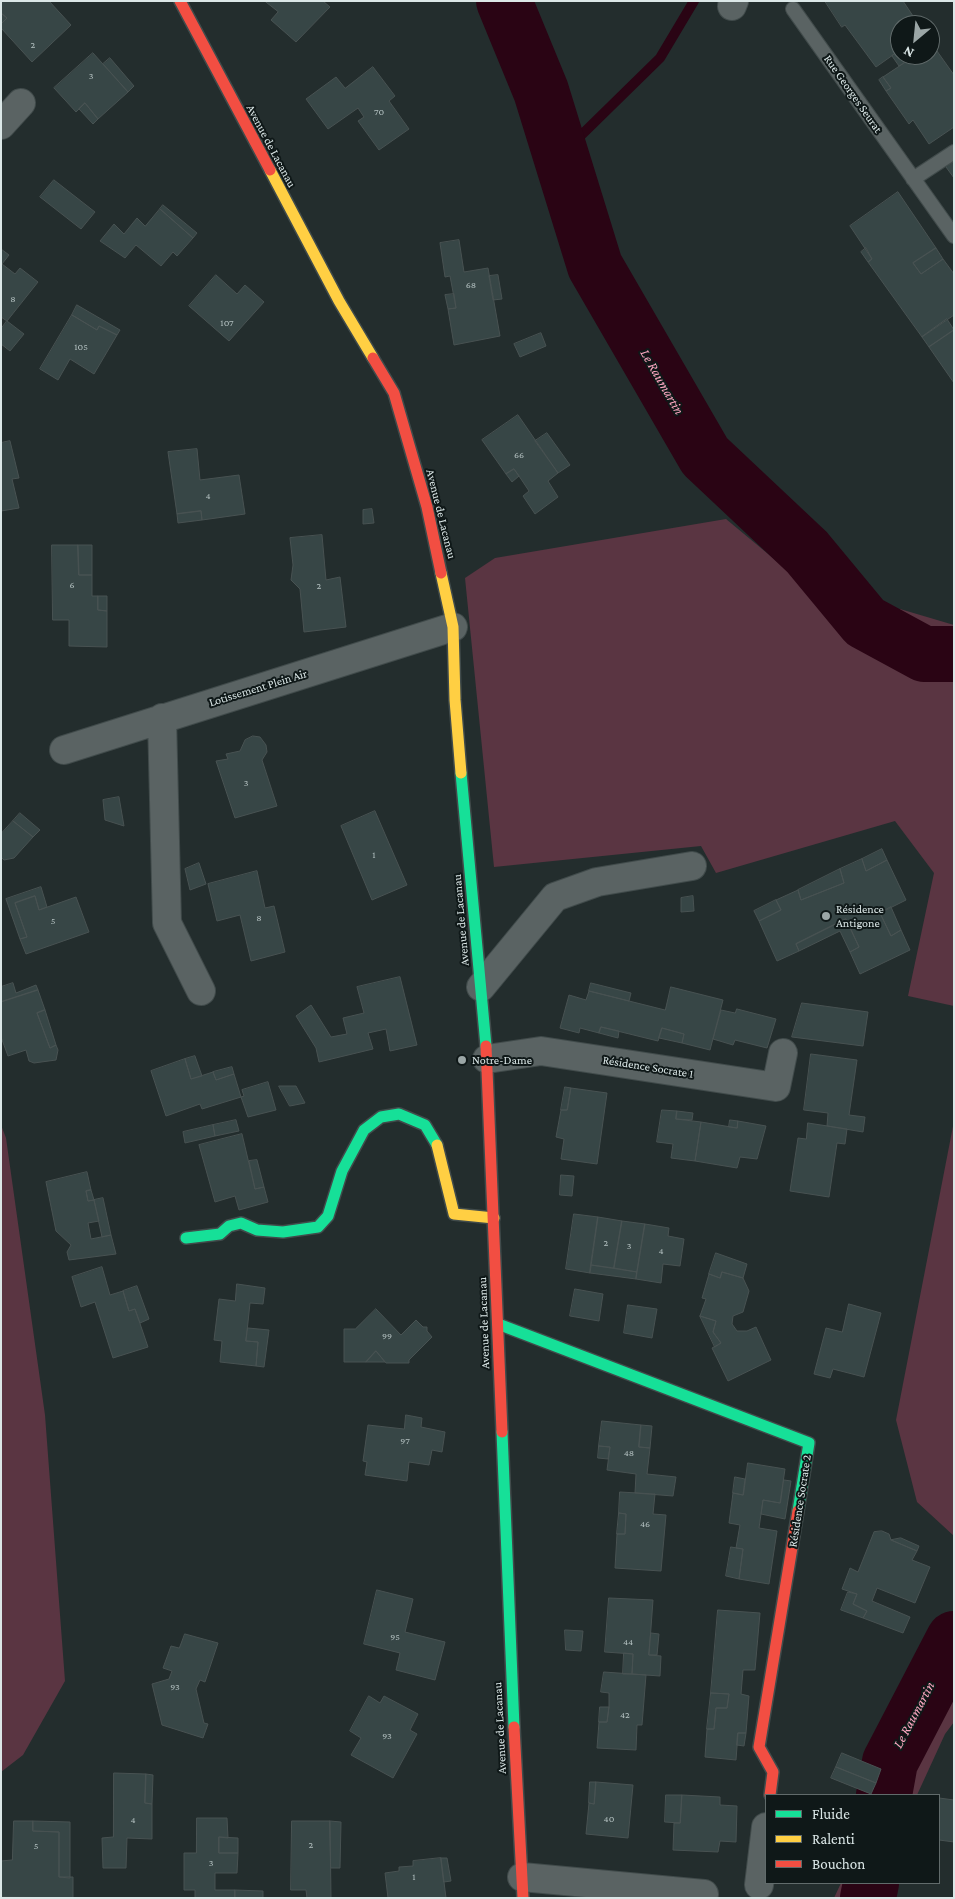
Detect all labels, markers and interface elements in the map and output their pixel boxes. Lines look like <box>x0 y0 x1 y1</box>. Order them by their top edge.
north arrow <box>890 15 940 65</box>
house number: 2 <box>31 39 35 51</box>
text: N <box>900 43 916 62</box>
street label: Rue Georges Seurat <box>821 52 885 136</box>
house number: 3 <box>89 70 93 82</box>
street label: Avenue de Lacanau <box>243 102 299 190</box>
house number: 70 <box>374 106 384 118</box>
house number: 68 <box>466 279 476 291</box>
house number: 8 <box>10 293 16 305</box>
house number: 107 <box>220 317 234 329</box>
house number: 105 <box>74 341 88 353</box>
water label: Le Raumartin <box>637 346 687 418</box>
house number: 66 <box>514 449 524 461</box>
street label: Avenue de Lacanau <box>423 468 459 560</box>
house number: 4 <box>205 490 211 502</box>
house number: 6 <box>69 579 75 591</box>
house number: 2 <box>317 580 321 592</box>
street label: Lotissement Plein Air <box>207 666 309 710</box>
house number: 3 <box>244 777 248 789</box>
house number: 1 <box>372 849 376 861</box>
street label: Avenue de Lacanau <box>450 874 472 966</box>
place label: Résidence Antigone <box>836 902 884 930</box>
marker: Résidence Antigone <box>820 910 832 922</box>
house number: 8 <box>256 912 262 924</box>
house number: 5 <box>51 915 55 927</box>
place label: Notre-Dame <box>472 1053 532 1067</box>
street label: Résidence Socrate 1 <box>602 1053 694 1081</box>
marker: Notre-Dame <box>456 1054 468 1066</box>
house number: 2 <box>604 1237 608 1249</box>
house number: 3 <box>627 1240 631 1252</box>
house number: 4 <box>658 1245 664 1257</box>
street label: Avenue de Lacanau <box>475 1277 493 1369</box>
house number: 99 <box>382 1330 392 1342</box>
house number: 97 <box>400 1435 410 1447</box>
house number: 48 <box>624 1447 634 1459</box>
street label: Résidence Socrate 2 <box>786 1454 814 1548</box>
house number: 46 <box>640 1518 650 1530</box>
house number: 95 <box>390 1631 400 1643</box>
house number: 44 <box>623 1636 633 1648</box>
water label: Le Raumartin <box>889 1679 939 1751</box>
house number: 93 <box>170 1681 180 1693</box>
street label: Avenue de Lacanau <box>490 1682 510 1774</box>
house number: 42 <box>620 1709 630 1721</box>
house number: 93 <box>382 1730 392 1742</box>
legend <box>765 1794 940 1884</box>
text: Fluide <box>812 1806 850 1822</box>
house number: 40 <box>604 1813 614 1825</box>
house number: 4 <box>130 1814 136 1826</box>
text: Ralenti <box>812 1831 855 1847</box>
house number: 2 <box>309 1839 313 1851</box>
house number: 5 <box>34 1840 38 1852</box>
text: Bouchon <box>812 1856 865 1872</box>
house number: 3 <box>209 1857 213 1869</box>
house number: 1 <box>412 1871 416 1883</box>

